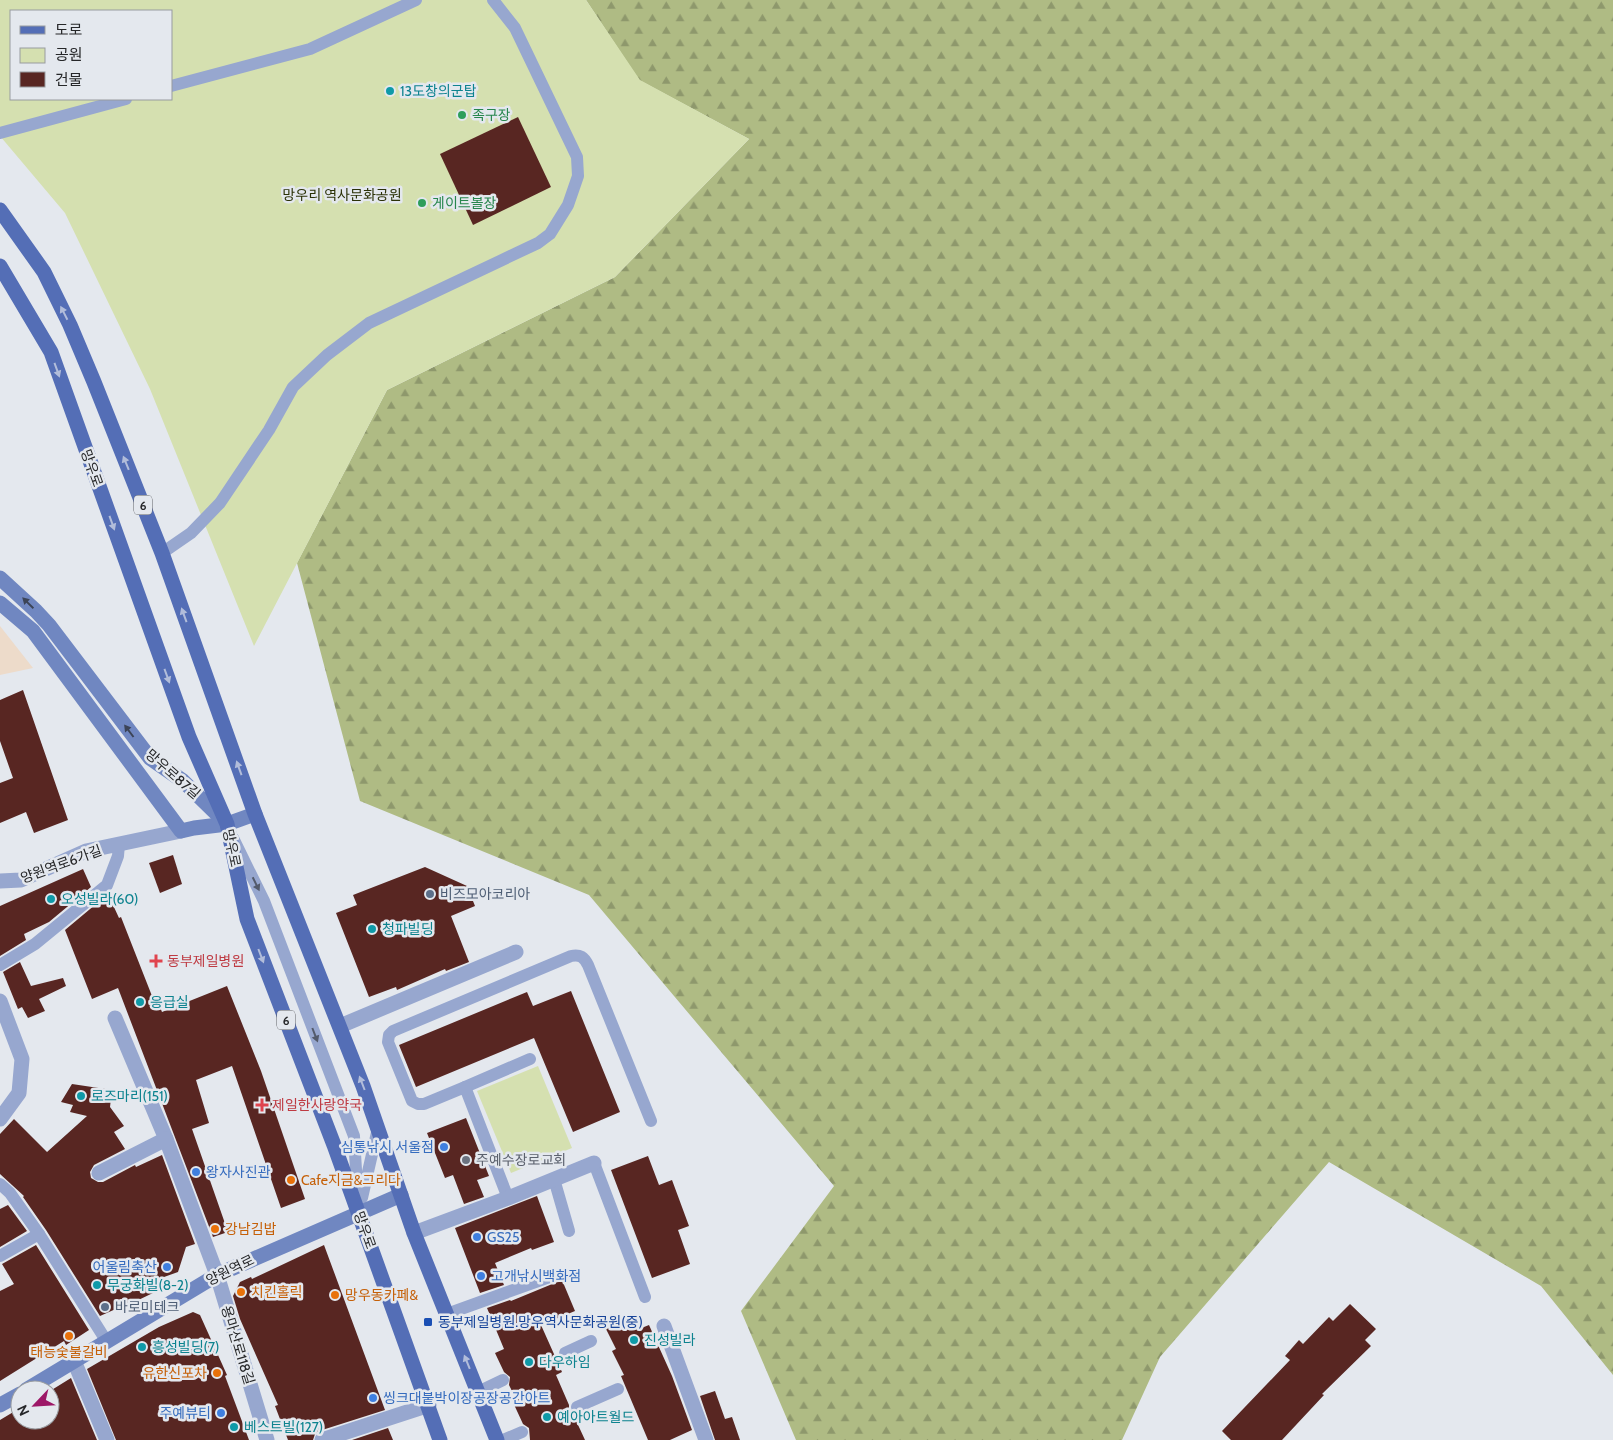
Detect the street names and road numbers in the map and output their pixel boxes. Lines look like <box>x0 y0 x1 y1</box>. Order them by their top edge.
street label: 망우로 <box>77 447 107 489</box>
road number: 6 <box>134 496 152 514</box>
street label: 망우로87길 <box>142 745 204 803</box>
street label: 망우로 <box>219 827 245 869</box>
street label: 양원역로6가길 <box>18 841 104 887</box>
road number: 6 <box>277 1010 295 1030</box>
street label: 망우로 <box>350 1209 380 1251</box>
street label: 양원역로 <box>203 1251 257 1289</box>
street label: 용마산로118길 <box>217 1303 259 1387</box>

